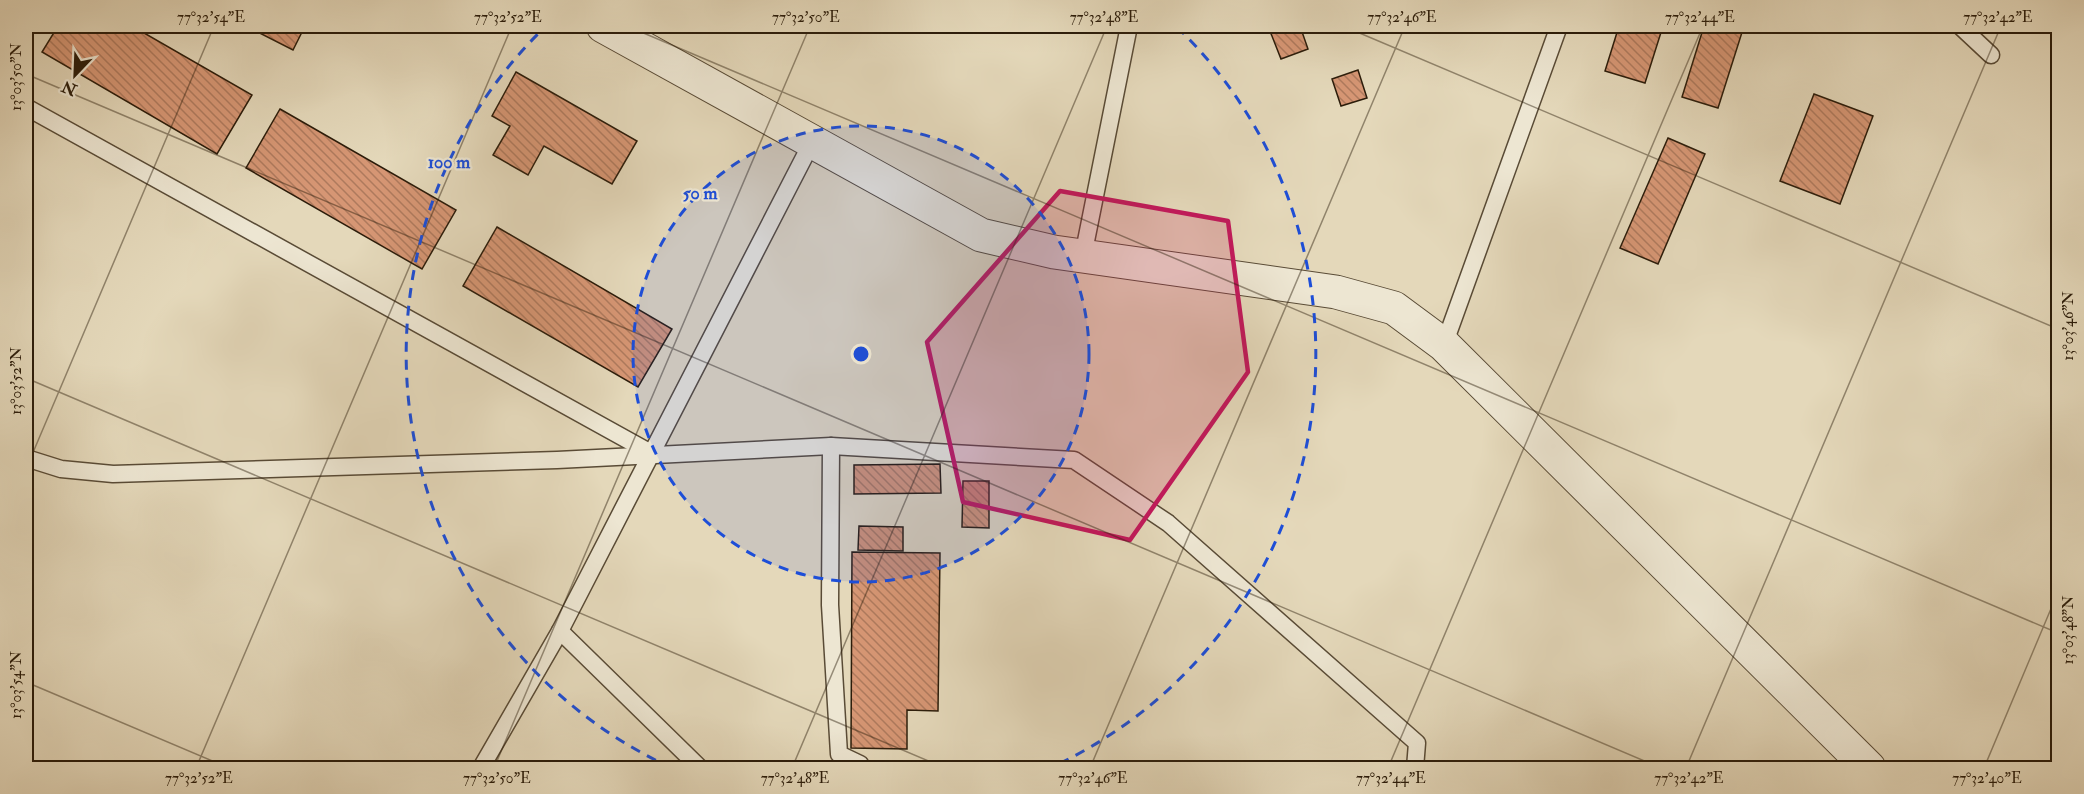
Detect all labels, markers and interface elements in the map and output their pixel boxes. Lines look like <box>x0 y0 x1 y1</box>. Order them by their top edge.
text: 77°32'54"E <box>177 8 245 27</box>
text: 77°32'52"E <box>474 8 542 27</box>
text: 77°32'50"E <box>772 8 840 27</box>
text: 77°32'48"E <box>1070 8 1139 27</box>
text: 77°32'46"E <box>1367 8 1437 27</box>
text: 77°32'44"E <box>1665 8 1735 27</box>
text: 77°32'42"E <box>1963 8 2033 27</box>
text: 13°03'50"N <box>7 43 26 111</box>
north arrow <box>45 45 105 105</box>
text: N <box>58 76 81 100</box>
text: 100 m <box>428 151 471 174</box>
text: 50 m <box>683 182 718 205</box>
text: 13°03'46"N <box>2059 291 2078 361</box>
centre of rings <box>851 344 871 364</box>
text: 13°03'52"N <box>7 347 26 415</box>
text: 13°03'48"N <box>2059 595 2078 664</box>
text: 13°03'54"N <box>7 650 26 719</box>
text: 77°32'52"E <box>165 769 233 788</box>
text: 77°32'50"E <box>463 769 531 788</box>
text: 77°32'48"E <box>761 769 830 788</box>
text: 77°32'46"E <box>1058 769 1128 788</box>
text: 77°32'44"E <box>1356 769 1426 788</box>
text: 77°32'42"E <box>1654 769 1724 788</box>
text: 77°32'40"E <box>1952 769 2022 788</box>

